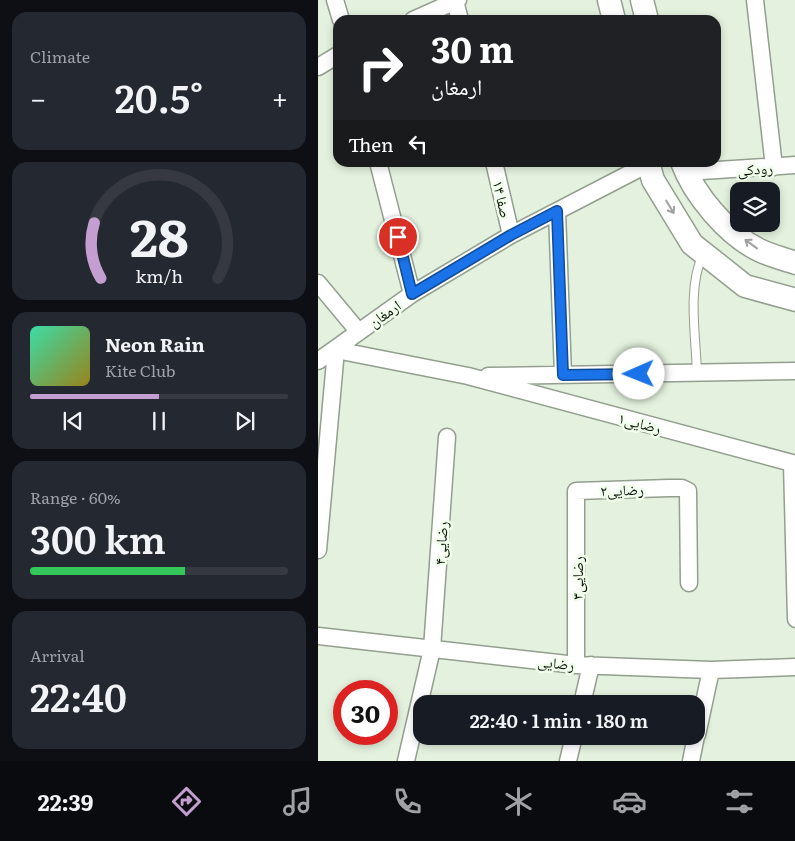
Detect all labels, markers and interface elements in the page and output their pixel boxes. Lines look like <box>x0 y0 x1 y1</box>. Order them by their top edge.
text: 30 m <box>431 22 514 74</box>
icon: right <box>348 35 413 100</box>
text: Climate <box>30 44 90 68</box>
text: 20.5° <box>115 68 203 125</box>
text: ارمغان <box>431 69 482 102</box>
text: − <box>30 76 46 118</box>
text: + <box>272 76 288 118</box>
text: Then <box>348 130 394 158</box>
icon: left <box>404 130 432 158</box>
street label: رودکی <box>736 155 774 181</box>
street label: صفا ۱۴ <box>488 178 518 220</box>
map controls <box>730 182 780 232</box>
button: layers <box>730 182 780 232</box>
text: 28 <box>130 196 188 273</box>
one-way arrow <box>665 200 675 214</box>
pin <box>377 216 419 258</box>
icon: arrive <box>384 223 412 251</box>
one-way arrow <box>744 239 758 249</box>
text: km/h <box>135 262 183 289</box>
street label: ارمغان <box>363 294 405 332</box>
text: Neon Rain <box>105 330 205 358</box>
position arrow <box>612 347 664 399</box>
text: Kite Club <box>105 358 176 382</box>
street label: رضایی۱ <box>616 405 664 439</box>
icon: previous <box>59 407 87 435</box>
icon: pause <box>145 407 173 435</box>
icon: next <box>231 407 259 435</box>
street label: رضایی۲ <box>600 477 644 501</box>
text: Range · 60% <box>30 485 121 509</box>
text: 300 km <box>30 509 166 566</box>
street label: رضایی۴ <box>427 520 453 566</box>
street label: رضایی۳ <box>565 556 588 600</box>
text: Arrival <box>30 643 85 667</box>
street label: رضایی <box>536 649 576 675</box>
text: 22:40 <box>30 667 127 724</box>
speed limit sign: 30 <box>333 680 398 745</box>
text: 22:40 · 1 min · 180 m <box>470 706 648 734</box>
icon: directions <box>169 784 204 819</box>
icon: music <box>280 784 315 819</box>
icon: phone <box>390 784 425 819</box>
icon: climate <box>501 784 536 819</box>
icon: car <box>612 784 647 819</box>
icon: filters <box>722 784 757 819</box>
text: 22:39 <box>38 785 93 818</box>

